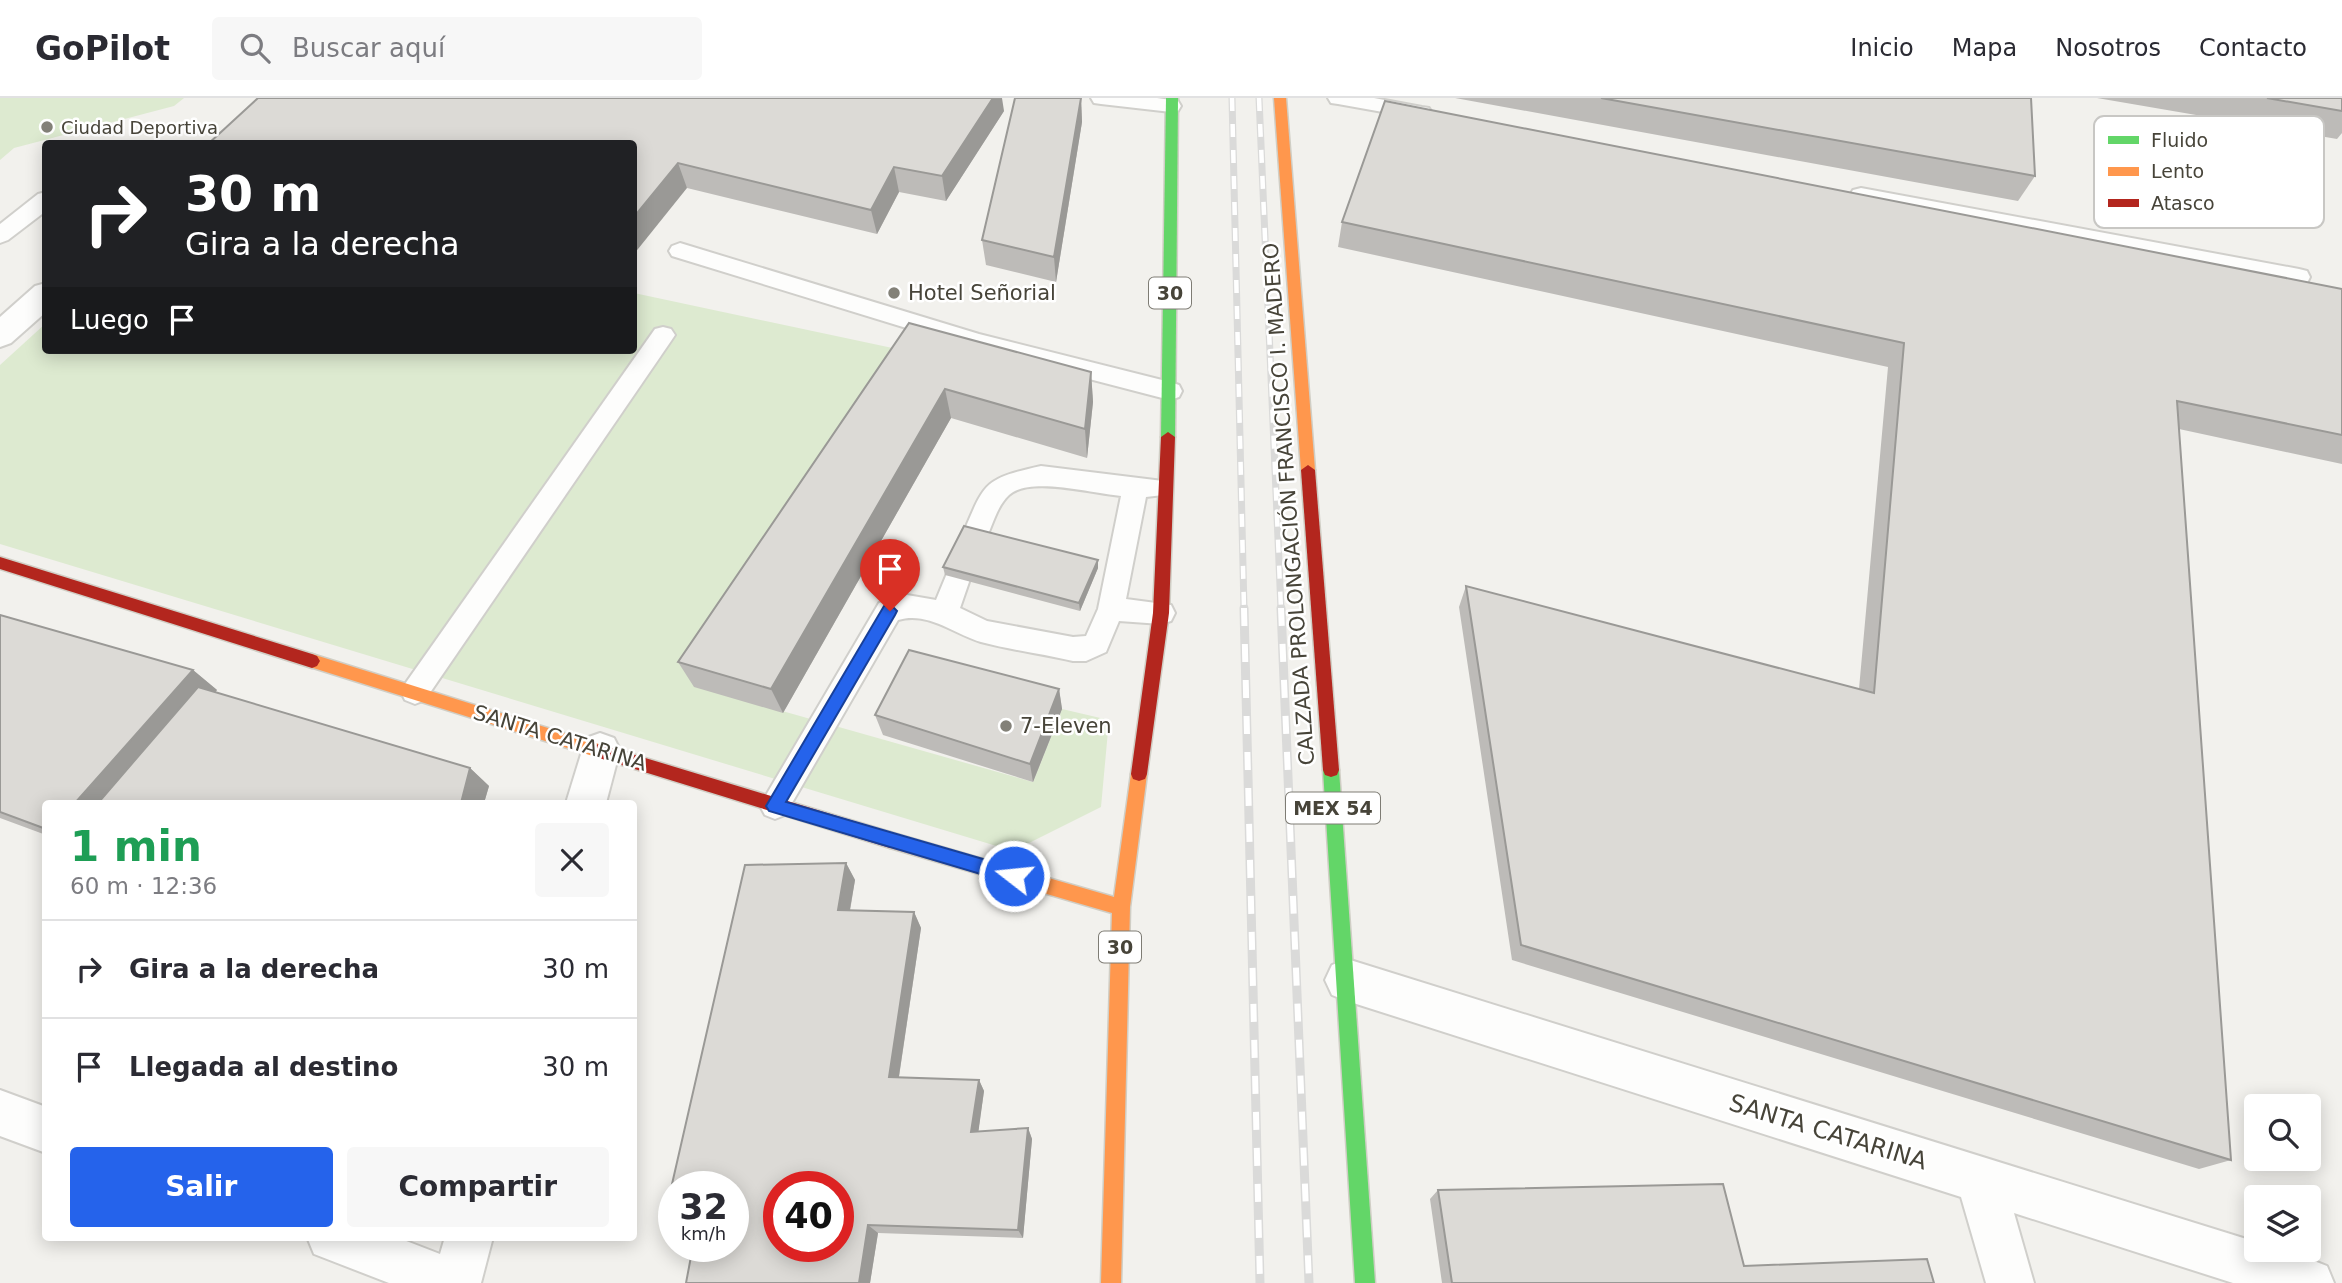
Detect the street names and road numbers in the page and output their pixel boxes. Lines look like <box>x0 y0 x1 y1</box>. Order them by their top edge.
street label: CALZADA PROLONGACIÓN FRANCISCO I. MADERO <box>1258 242 1319 766</box>
road number: 30 <box>1149 278 1191 308</box>
street label: SANTA CATARINA <box>470 700 650 776</box>
road number: MEX 54 <box>1286 792 1380 824</box>
road number: 30 <box>1099 932 1141 962</box>
street label: SANTA CATARINA <box>1726 1089 1931 1176</box>

